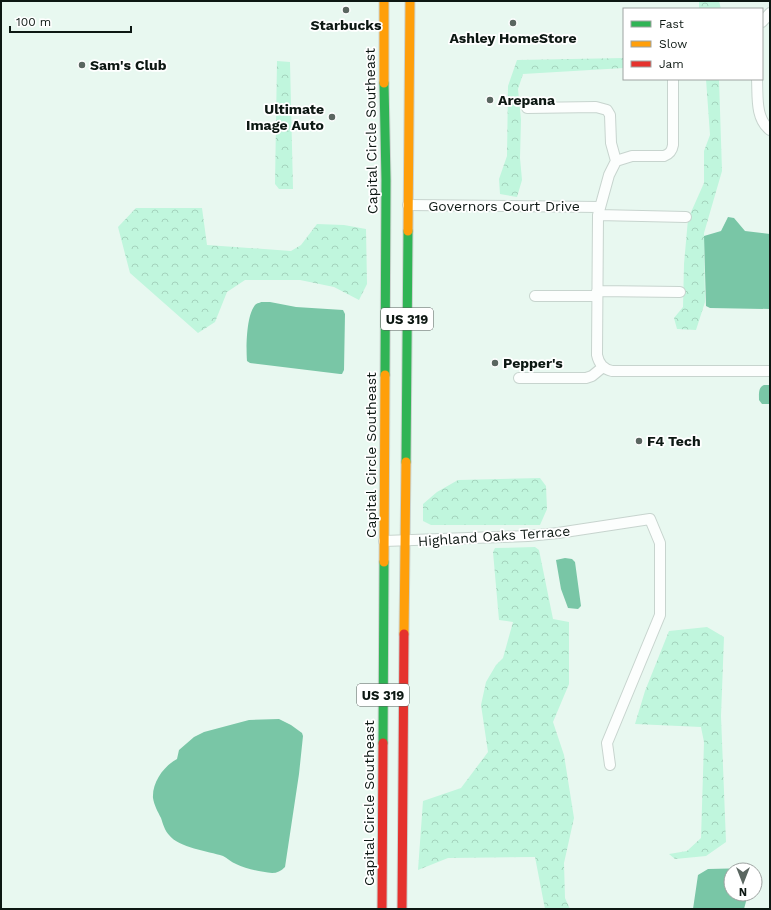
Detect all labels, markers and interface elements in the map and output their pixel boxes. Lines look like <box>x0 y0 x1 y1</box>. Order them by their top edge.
marker: Starbucks <box>341 5 351 15</box>
scale bar <box>10 8 131 34</box>
legend <box>623 8 763 80</box>
text: 100 m <box>16 15 51 29</box>
place label: Starbucks <box>311 17 382 33</box>
text: Fast <box>659 17 684 31</box>
marker: Ashley HomeStore <box>508 18 518 28</box>
place label: Ashley HomeStore <box>449 30 577 46</box>
text: Slow <box>659 37 687 51</box>
street label: Capital Circle Southeast <box>362 48 380 214</box>
place label: Sam's Club <box>90 57 167 73</box>
text: Jam <box>659 57 684 71</box>
marker: Sam's Club <box>77 60 87 70</box>
place label: Arepana <box>498 92 556 108</box>
marker: Arepana <box>485 95 495 105</box>
place label: Ultimate Image Auto <box>246 101 324 133</box>
marker: Ultimate Image Auto <box>327 112 337 122</box>
street label: Governors Court Drive <box>428 198 580 214</box>
road number: US 319 <box>381 308 433 330</box>
place label: Pepper's <box>503 355 563 371</box>
marker: Pepper's <box>490 358 500 368</box>
street label: Capital Circle Southeast <box>363 372 379 538</box>
place label: F4 Tech <box>647 433 701 449</box>
marker: F4 Tech <box>634 436 644 446</box>
street label: Highland Oaks Terrace <box>417 523 571 549</box>
road number: US 319 <box>357 684 409 706</box>
street label: Capital Circle Southeast <box>361 720 377 886</box>
north arrow <box>723 862 763 902</box>
text: N <box>739 885 747 898</box>

